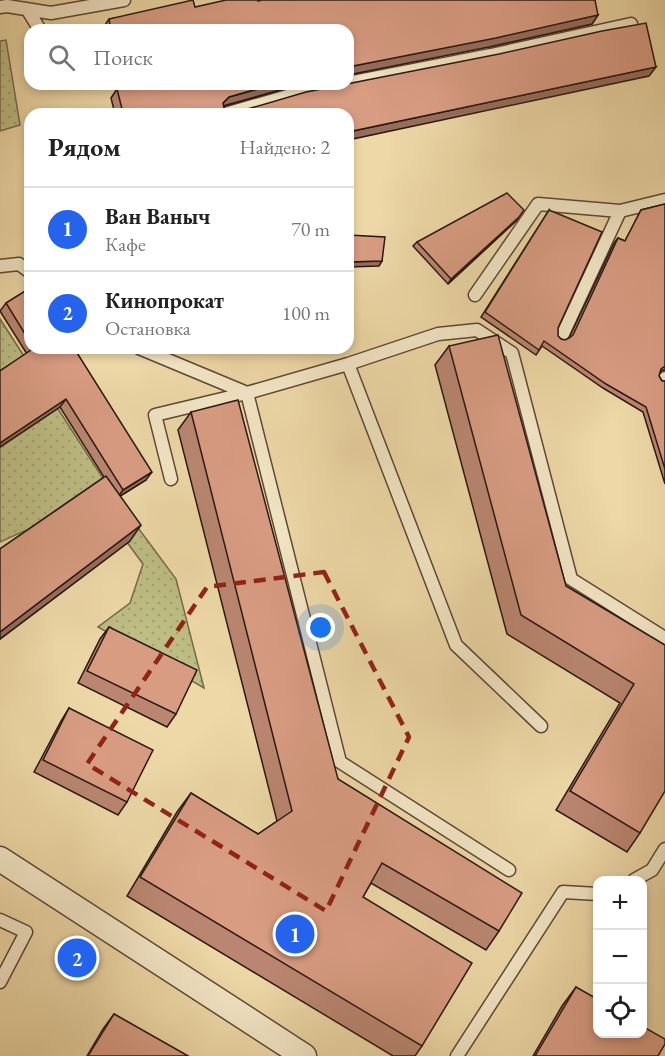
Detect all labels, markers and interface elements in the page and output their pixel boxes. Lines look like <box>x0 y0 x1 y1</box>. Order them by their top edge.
search box <box>24 24 354 90</box>
icon: search <box>45 41 78 74</box>
text: Поиск <box>93 43 153 72</box>
text: Рядом <box>48 130 121 164</box>
text: Найдено: 2 <box>239 134 330 160</box>
text: Ван Ваныч <box>105 202 210 231</box>
text: 1 <box>62 216 73 242</box>
text: 70 m <box>291 216 330 242</box>
text: Кафе <box>105 231 146 257</box>
text: Кинопрокат <box>105 286 224 315</box>
text: 2 <box>62 300 73 326</box>
text: 100 m <box>282 300 330 326</box>
text: Остановка <box>105 315 191 341</box>
your location <box>306 613 335 642</box>
map controls <box>593 876 647 1038</box>
button: + <box>593 876 647 930</box>
pin: 1 <box>276 912 314 956</box>
button: − <box>593 930 647 984</box>
pin: 2 <box>58 936 97 980</box>
button: locate <box>593 984 647 1038</box>

